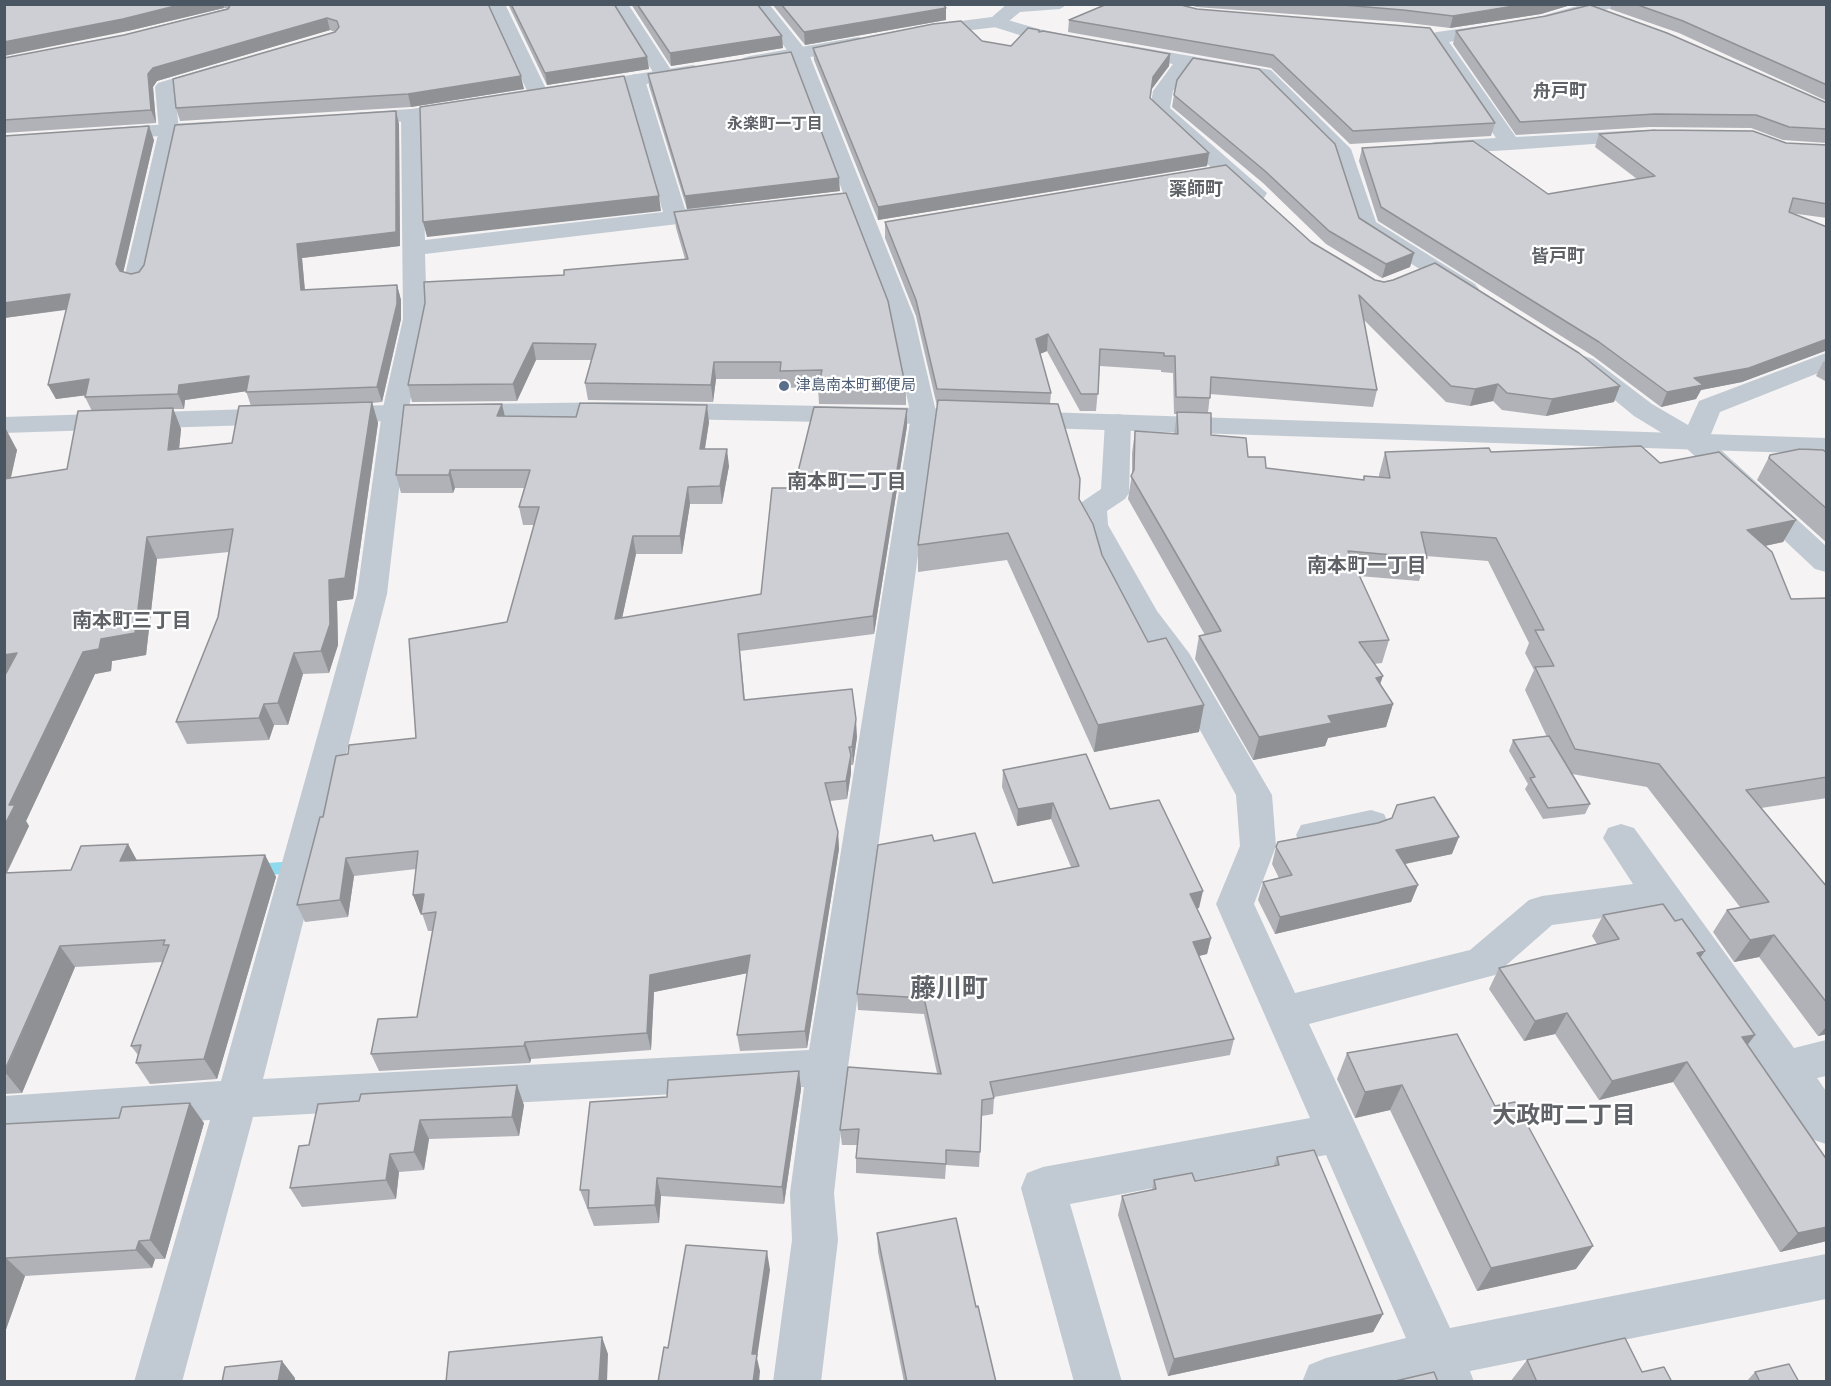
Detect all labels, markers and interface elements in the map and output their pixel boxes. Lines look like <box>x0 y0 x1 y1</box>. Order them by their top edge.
district label: 舟戸町 <box>1533 81 1587 103</box>
district label: 永楽町一丁目 <box>727 115 823 135</box>
district label: 薬師町 <box>1169 179 1223 201</box>
district label: 皆戸町 <box>1531 246 1585 268</box>
place label: 津島南本町郵便局 <box>796 377 916 395</box>
marker: 津島南本町郵便局 <box>777 379 791 393</box>
district label: 南本町二丁目 <box>787 470 907 494</box>
district label: 南本町一丁目 <box>1307 554 1427 578</box>
district label: 南本町三丁目 <box>72 609 192 633</box>
district label: 藤川町 <box>910 974 988 1006</box>
district label: 大政町二丁目 <box>1492 1102 1636 1130</box>

